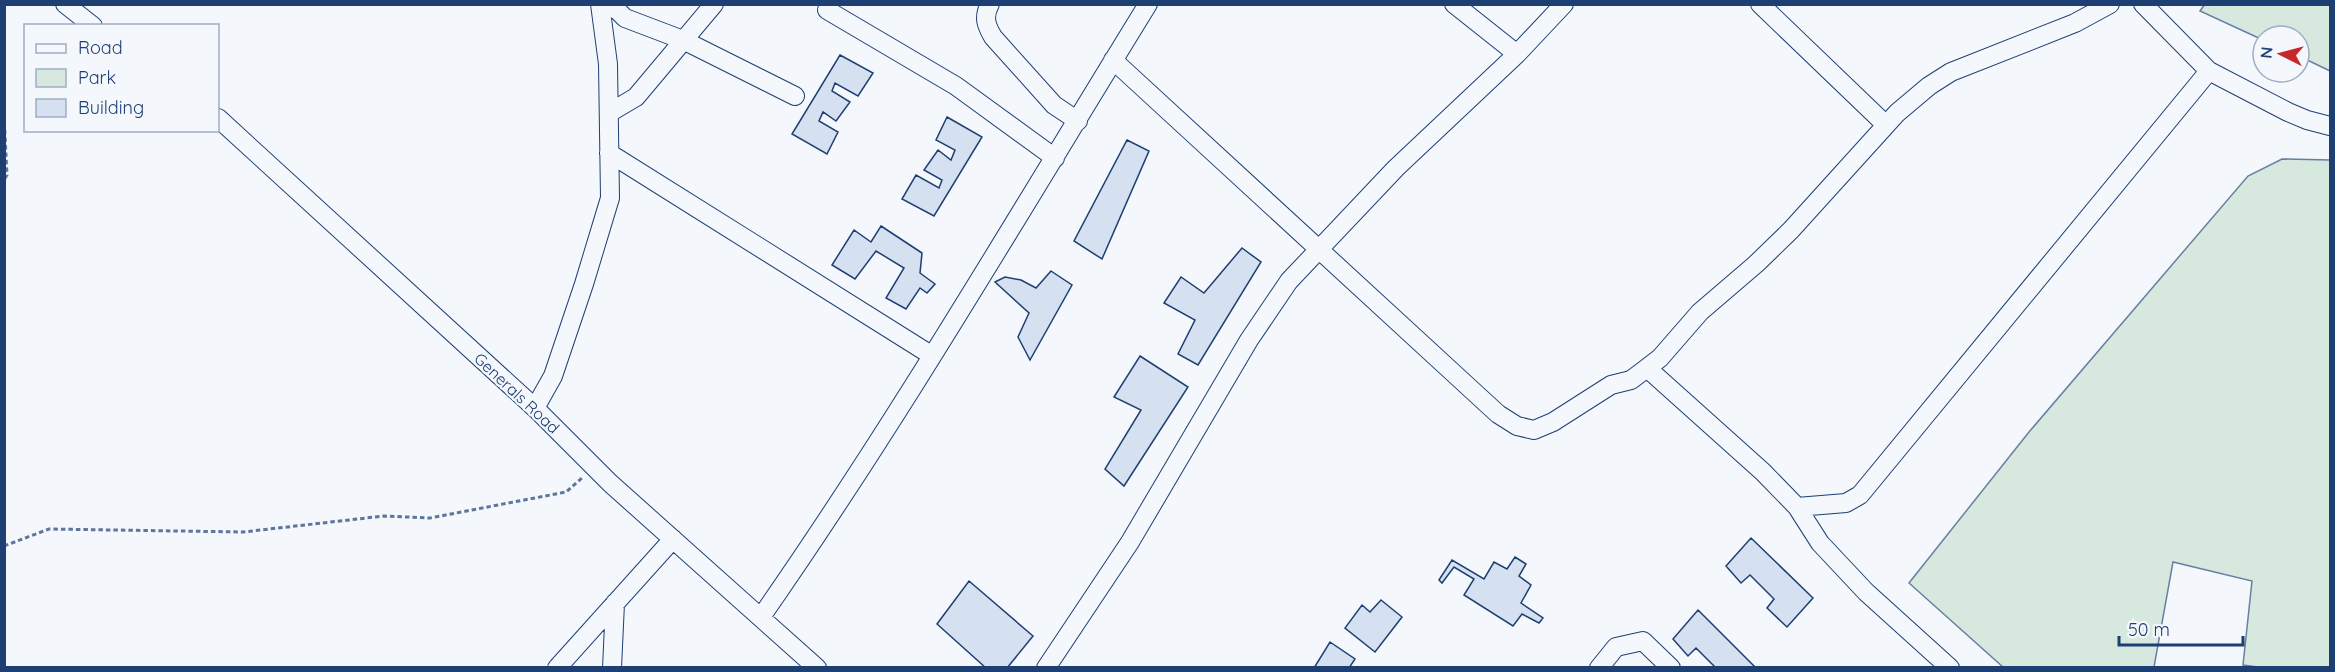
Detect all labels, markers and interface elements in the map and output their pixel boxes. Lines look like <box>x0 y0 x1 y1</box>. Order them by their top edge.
legend <box>24 24 219 132</box>
north arrow <box>2251 24 2311 84</box>
text: Road <box>78 36 123 59</box>
text: N <box>2256 46 2277 59</box>
text: Park <box>78 66 116 89</box>
text: Building <box>78 96 144 119</box>
street label: Generals Road <box>470 348 564 438</box>
scale bar <box>2119 609 2244 647</box>
text: 50 m <box>2128 618 2170 641</box>

